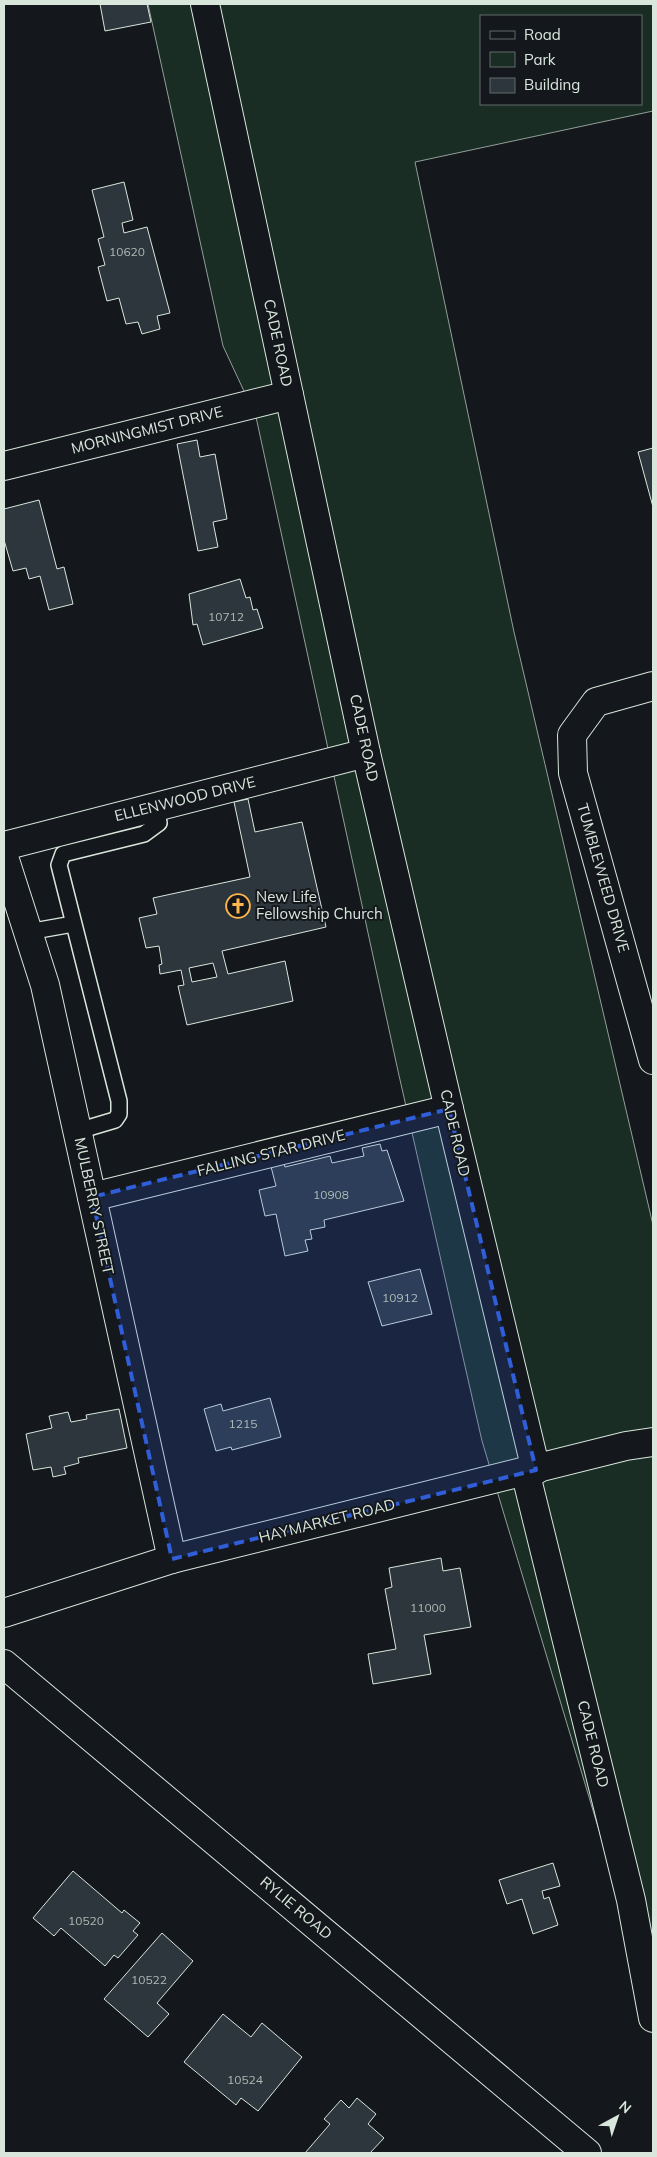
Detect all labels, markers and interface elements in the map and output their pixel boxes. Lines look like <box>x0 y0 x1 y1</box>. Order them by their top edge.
legend <box>480 15 642 105</box>
text: Road <box>524 25 561 44</box>
text: Park <box>524 50 556 69</box>
text: Building <box>524 75 580 94</box>
house number: 10620 <box>109 244 145 259</box>
street label: CADE ROAD <box>260 297 297 388</box>
street label: MORNINGMIST DRIVE <box>69 401 225 458</box>
house number: 10712 <box>208 609 244 624</box>
street label: CADE ROAD <box>346 692 383 783</box>
street label: ELLENWOOD DRIVE <box>112 772 258 825</box>
street label: TUMBLEWEED DRIVE <box>573 801 634 955</box>
place label: New Life Fellowship Church <box>256 887 383 923</box>
church icon: New Life Fellowship Church <box>225 893 251 919</box>
street label: CADE ROAD <box>436 1087 475 1178</box>
street label: FALLING STAR DRIVE <box>195 1125 347 1180</box>
street label: MULBERRY STREET <box>71 1136 118 1276</box>
house number: 10908 <box>313 1187 349 1202</box>
house number: 10912 <box>382 1290 418 1305</box>
house number: 1215 <box>229 1416 257 1431</box>
street label: HAYMARKET ROAD <box>257 1494 397 1547</box>
house number: 11000 <box>410 1600 446 1615</box>
street label: CADE ROAD <box>574 1698 613 1789</box>
street label: RYLIE ROAD <box>256 1872 336 1943</box>
house number: 10520 <box>68 1913 104 1928</box>
house number: 10522 <box>131 1972 167 1987</box>
house number: 10524 <box>227 2072 263 2087</box>
north arrow <box>592 2092 642 2142</box>
text: N <box>616 2097 635 2117</box>

